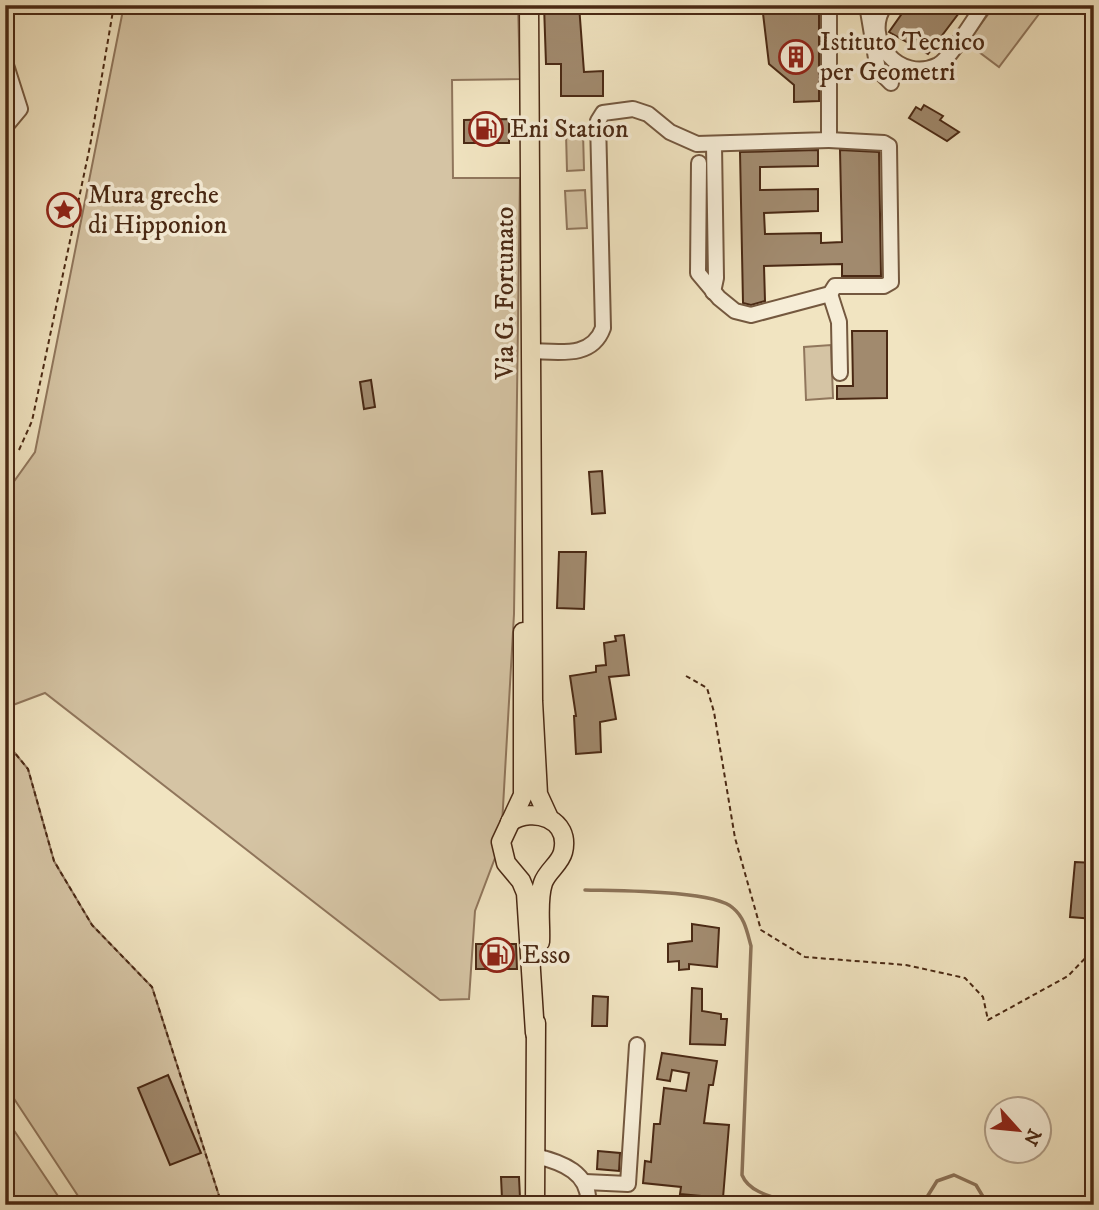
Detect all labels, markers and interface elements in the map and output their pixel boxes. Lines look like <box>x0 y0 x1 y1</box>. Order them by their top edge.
place label: Istituto Tecnico per Geometri <box>819 26 985 89</box>
building icon: Istituto Tecnico per Geometri <box>777 38 815 76</box>
fuel station icon: Eni Station <box>467 110 505 148</box>
place label: Eni Station <box>510 113 629 146</box>
place label: Mura greche di Hipponion <box>88 179 227 242</box>
place icon: Mura greche di Hipponion <box>45 191 83 229</box>
street label: Via G. Fortunato <box>489 206 522 381</box>
fuel station icon: Esso <box>478 936 516 974</box>
place label: Esso <box>522 939 570 972</box>
north arrow <box>984 1094 1054 1164</box>
text: N <box>1018 1125 1046 1150</box>

